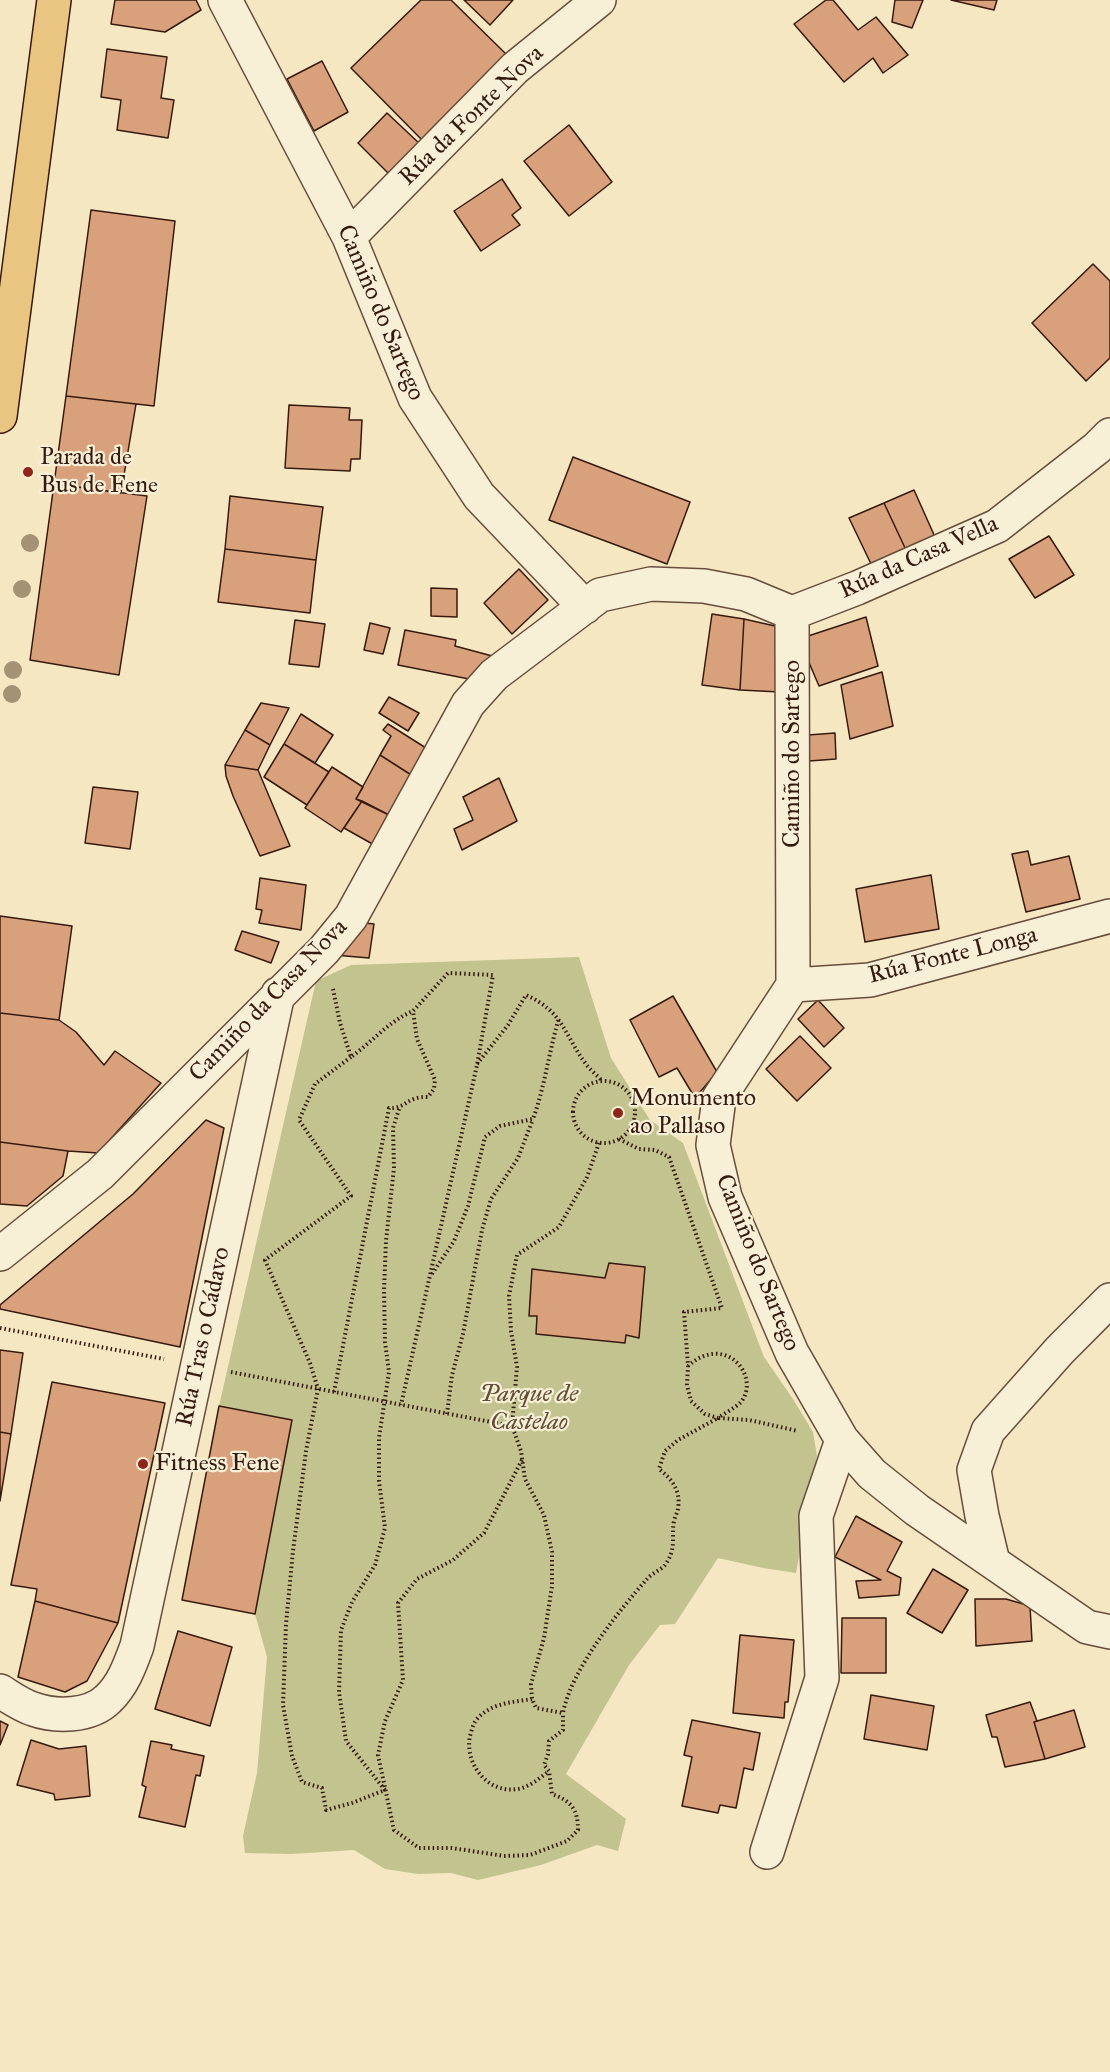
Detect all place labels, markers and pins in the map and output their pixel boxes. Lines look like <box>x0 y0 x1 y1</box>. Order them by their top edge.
place label: Parada de Bus de Fene <box>40 444 158 500</box>
marker: Parada de Bus de Fene <box>21 465 35 479</box>
place label: Monumento ao Pallaso <box>630 1085 756 1141</box>
marker: Monumento ao Pallaso <box>611 1106 625 1120</box>
place label: Fitness Fene <box>155 1450 279 1478</box>
marker: Fitness Fene <box>136 1457 150 1471</box>

